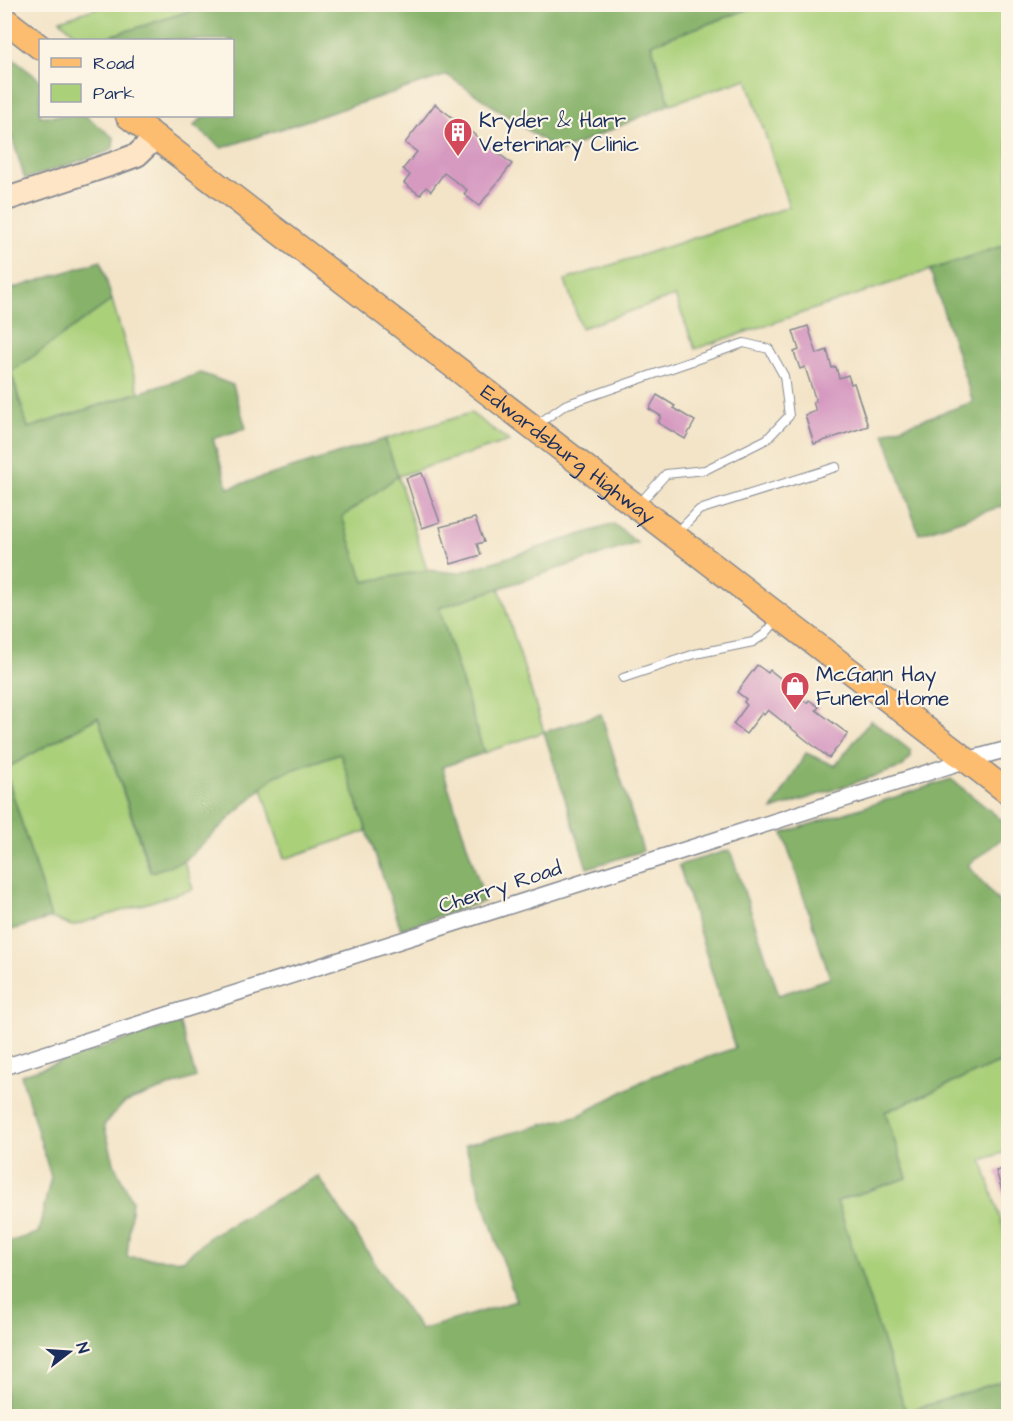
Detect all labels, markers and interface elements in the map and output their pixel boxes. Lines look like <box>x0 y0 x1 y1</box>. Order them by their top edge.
legend <box>39 39 234 117</box>
text: Road <box>93 51 134 76</box>
text: Park <box>93 81 135 106</box>
place label: Kryder & Harr Veterinary Clinic <box>479 106 639 161</box>
building icon: Kryder & Harr Veterinary Clinic <box>442 116 474 158</box>
street label: Edwardsburg Highway <box>475 378 662 532</box>
place label: McGann Hay Funeral Home <box>816 660 949 713</box>
shop icon: McGann Hay Funeral Home <box>779 670 811 712</box>
street label: Cherry Road <box>435 853 566 922</box>
north arrow <box>39 1322 99 1382</box>
text: N <box>70 1340 94 1356</box>

